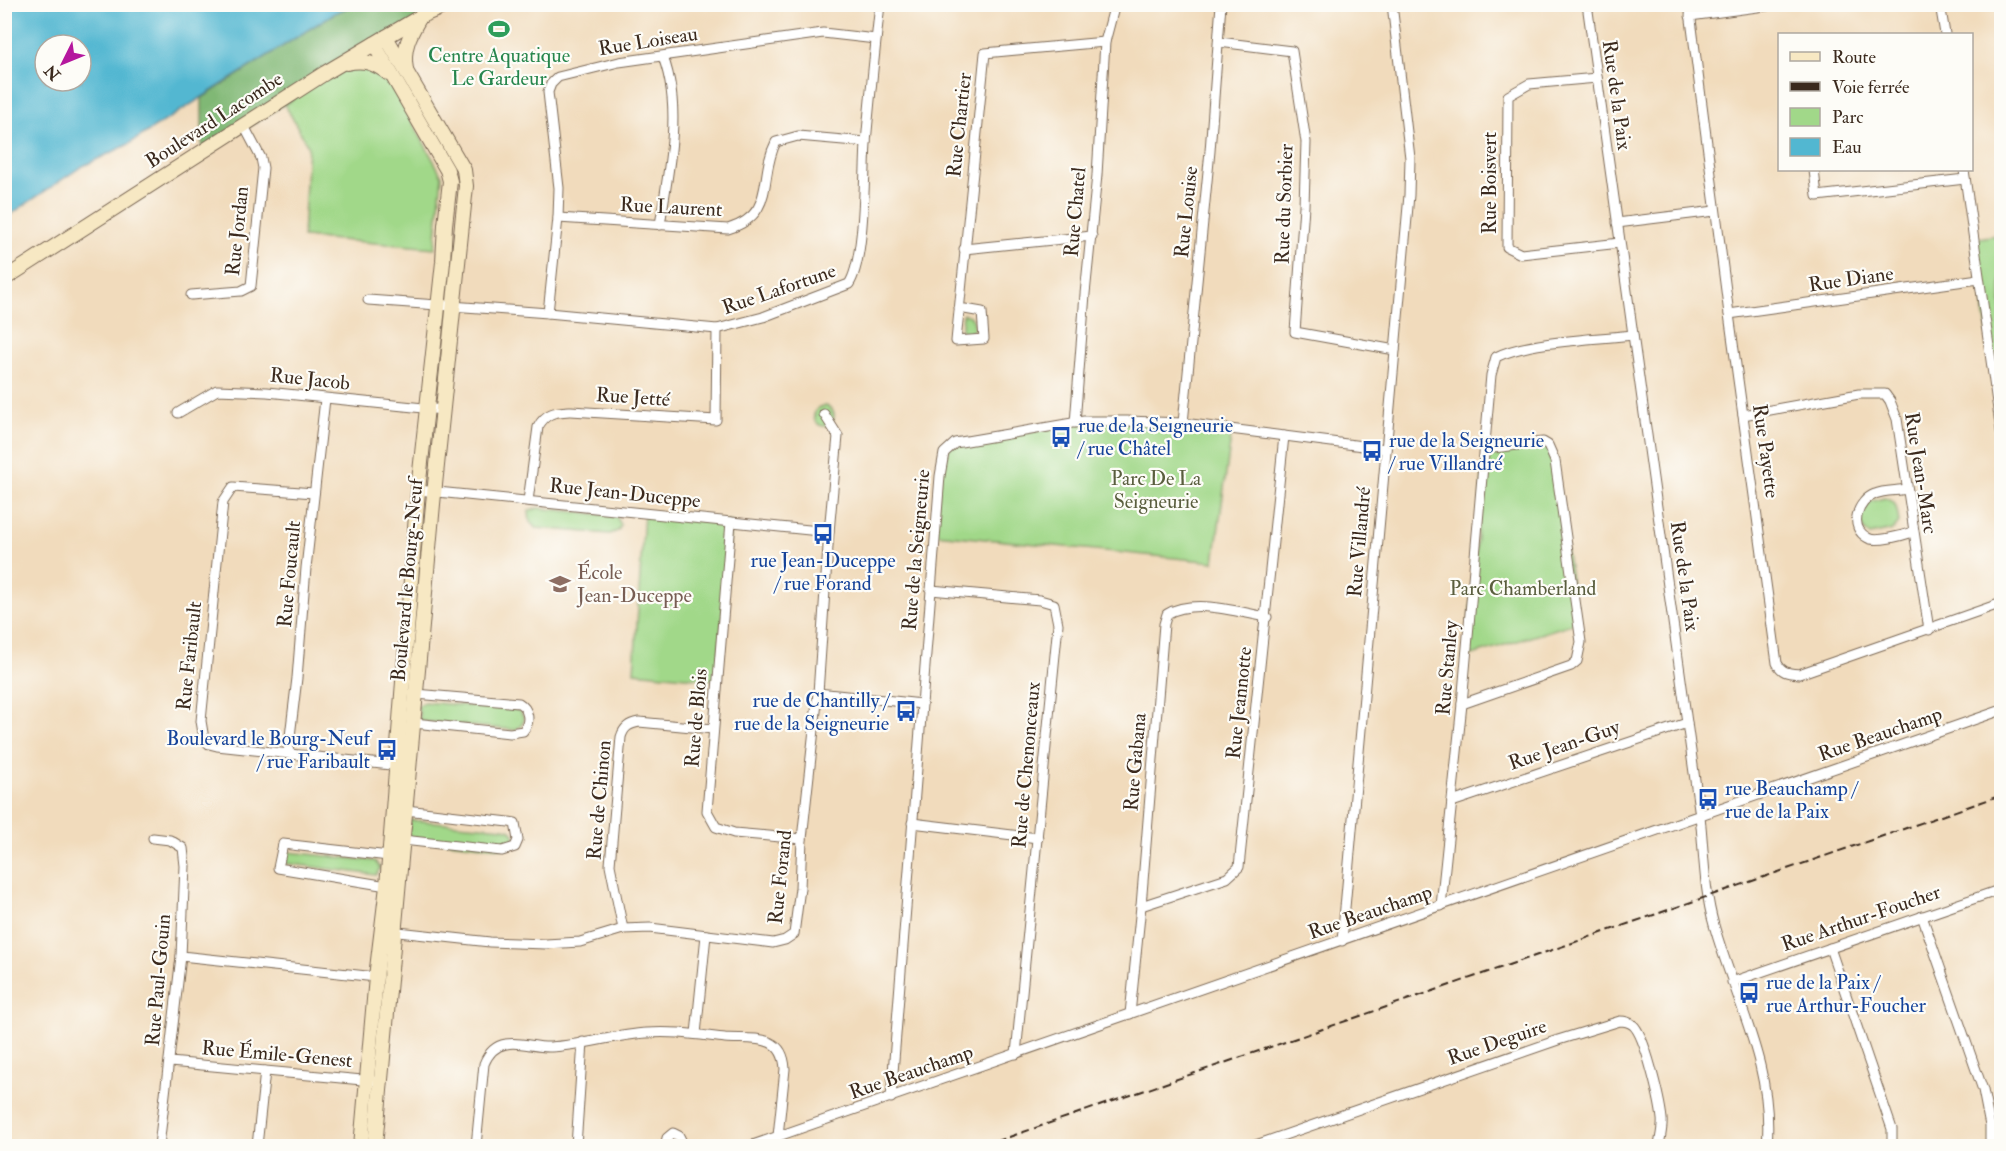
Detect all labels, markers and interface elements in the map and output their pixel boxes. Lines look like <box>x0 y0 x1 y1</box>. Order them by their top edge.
sports icon: Centre Aquatique Le Gardeur <box>487 17 511 41</box>
street label: Rue Loiseau <box>597 21 699 61</box>
north arrow <box>33 33 93 93</box>
legend <box>1778 33 1973 171</box>
street label: Rue de la Paix <box>1597 38 1637 152</box>
place label: Centre Aquatique Le Gardeur <box>428 43 570 91</box>
text: Route <box>1832 46 1876 69</box>
text: N <box>40 60 66 85</box>
street label: Boulevard Lacombe <box>141 66 287 174</box>
street label: Rue Chartier <box>941 71 977 179</box>
text: Voie ferrée <box>1832 76 1910 99</box>
text: Parc <box>1832 106 1863 129</box>
street label: Rue Boisvert <box>1477 131 1502 234</box>
text: Eau <box>1832 136 1862 159</box>
street label: Rue du Sorbier <box>1269 143 1299 265</box>
street label: Rue Louise <box>1169 165 1203 259</box>
street label: Rue Chatel <box>1059 166 1091 258</box>
street label: Rue Jordan <box>220 185 254 277</box>
street label: Rue Laurent <box>619 192 723 222</box>
street label: Rue Lafortune <box>719 258 839 320</box>
street label: Rue Diane <box>1807 261 1895 297</box>
street label: Rue Jacob <box>269 362 351 396</box>
street label: Rue Jetté <box>595 382 672 412</box>
street label: Rue Payette <box>1747 402 1785 500</box>
street label: Rue Jean-Marc <box>1899 410 1943 536</box>
place label: rue de la Seigneurie / rue Châtel <box>1076 413 1233 461</box>
bus stop icon: rue de la Seigneurie / rue Châtel <box>1049 425 1073 449</box>
place label: rue de la Seigneurie / rue Villandré <box>1387 428 1544 476</box>
bus stop icon: rue de la Seigneurie / rue Villandré <box>1360 439 1384 463</box>
park label: Parc De La Seigneurie <box>1111 466 1202 514</box>
street label: Rue de la Seigneurie <box>897 468 935 632</box>
street label: Rue Jean-Duceppe <box>548 473 702 514</box>
street label: Boulevard le Bourg-Neuf <box>386 474 429 683</box>
street label: Rue Villandré <box>1342 485 1376 598</box>
street label: Rue Foucault <box>272 519 306 628</box>
street label: Rue de la Paix <box>1665 519 1705 633</box>
bus stop icon: rue Jean-Duceppe / rue Forand <box>811 522 835 546</box>
place label: rue Jean-Duceppe / rue Forand <box>750 548 896 596</box>
place label: École Jean-Duceppe <box>576 559 692 609</box>
school or university icon: École Jean-Duceppe <box>548 572 572 596</box>
park label: Parc Chamberland <box>1450 576 1597 601</box>
street label: Rue Faribault <box>171 600 207 712</box>
street label: Rue Stanley <box>1430 618 1464 717</box>
street label: Rue Jeannotte <box>1221 646 1257 760</box>
street label: Rue de Blois <box>679 667 713 769</box>
street label: Rue de Chenonceaux <box>1006 681 1046 849</box>
place label: rue de Chantilly / rue de la Seigneurie <box>734 688 891 736</box>
bus stop icon: rue de Chantilly / rue de la Seigneurie <box>894 699 918 723</box>
street label: Rue Beauchamp <box>1815 701 1946 768</box>
street label: Rue Gabana <box>1118 711 1152 812</box>
street label: Rue Jean-Guy <box>1505 714 1624 776</box>
place label: Boulevard le Bourg-Neuf / rue Faribault <box>166 726 374 774</box>
bus stop icon: Boulevard le Bourg-Neuf / rue Faribault <box>375 738 399 762</box>
street label: Rue de Chinon <box>581 739 617 861</box>
place label: rue Beauchamp / rue de la Paix <box>1725 776 1859 824</box>
bus stop icon: rue Beauchamp / rue de la Paix <box>1696 787 1720 811</box>
street label: Rue Forand <box>763 829 797 925</box>
street label: Rue Beauchamp <box>1305 879 1436 946</box>
street label: Rue Arthur-Foucher <box>1778 879 1944 957</box>
street label: Rue Paul-Gouin <box>140 913 176 1047</box>
place label: rue de la Paix / rue Arthur-Foucher <box>1766 970 1927 1018</box>
bus stop icon: rue de la Paix / rue Arthur-Foucher <box>1737 981 1761 1005</box>
street label: Rue Deguire <box>1444 1013 1550 1071</box>
street label: Rue Émile-Genest <box>201 1034 354 1073</box>
street label: Rue Beauchamp <box>846 1039 977 1106</box>

